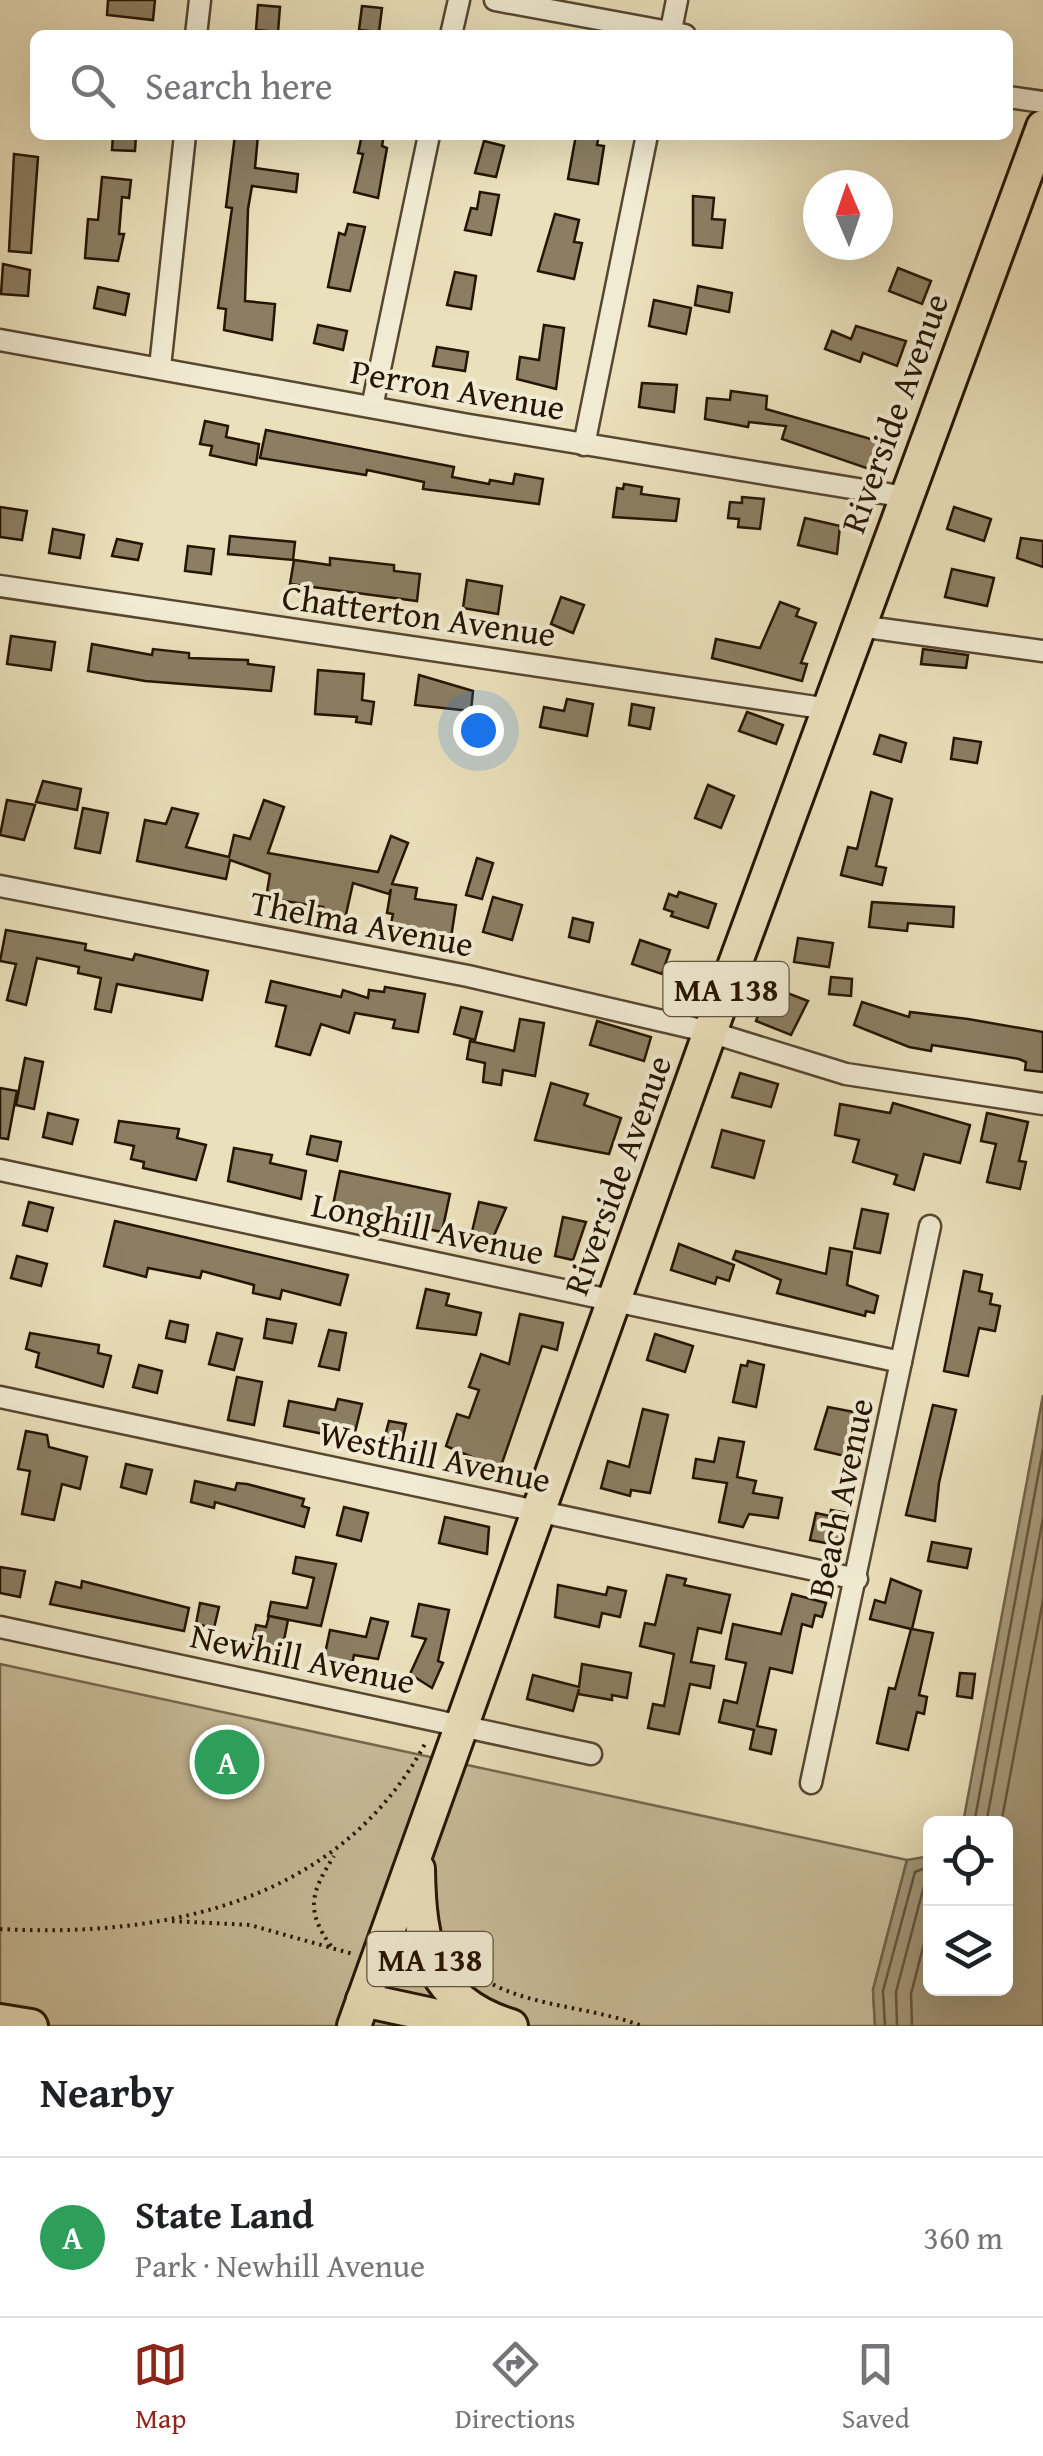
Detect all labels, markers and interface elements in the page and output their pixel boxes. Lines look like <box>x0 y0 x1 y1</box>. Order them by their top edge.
search box <box>30 30 1013 140</box>
text: Search here <box>145 57 333 113</box>
icon: search <box>65 58 120 113</box>
north arrow <box>803 170 893 260</box>
street label: Riverside Avenue <box>827 286 961 540</box>
street label: Perron Avenue <box>347 345 569 433</box>
street label: Chatterton Avenue <box>279 571 559 659</box>
your location <box>453 705 504 756</box>
street label: Thelma Avenue <box>246 876 478 970</box>
road number: MA 138 <box>664 962 788 1016</box>
street label: Riverside Avenue <box>550 1048 684 1302</box>
street label: Longhill Avenue <box>307 1178 549 1278</box>
street label: Beach Avenue <box>794 1394 886 1602</box>
street label: Westhill Avenue <box>315 1407 555 1505</box>
street label: Newhill Avenue <box>186 1609 420 1707</box>
pin: A <box>194 1724 260 1800</box>
map controls <box>923 1816 1013 1996</box>
button: locate <box>923 1816 1013 1906</box>
button: layers <box>923 1906 1013 1996</box>
road number: MA 138 <box>368 1932 492 1986</box>
text: Nearby <box>40 2061 174 2122</box>
text: State Land <box>135 2186 314 2242</box>
text: A <box>62 2214 83 2261</box>
text: 360 m <box>924 2214 1003 2261</box>
text: Park · Newhill Avenue <box>135 2242 425 2289</box>
tab: Map <box>133 2337 188 2438</box>
tab: Directions <box>455 2337 575 2438</box>
tab: Saved <box>842 2337 910 2438</box>

